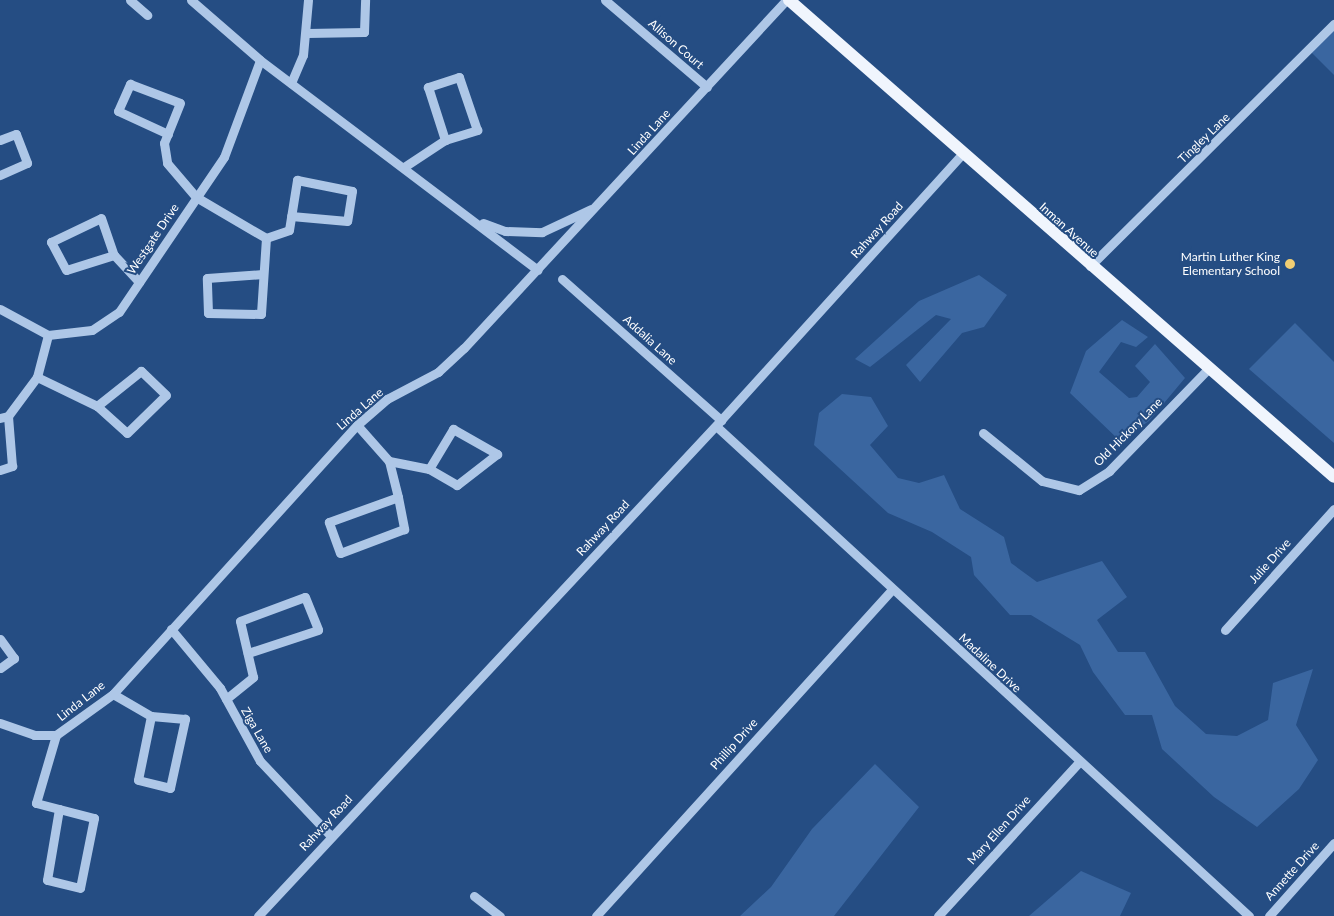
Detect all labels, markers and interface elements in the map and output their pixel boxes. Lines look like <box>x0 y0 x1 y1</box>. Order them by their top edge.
street label: Allison Court <box>645 16 707 72</box>
street label: Linda Lane <box>625 106 673 158</box>
street label: Tingley Lane <box>1175 110 1233 166</box>
street label: Rahway Road <box>848 199 906 261</box>
street label: Inman Avenue <box>1036 199 1102 261</box>
street label: Westgate Drive <box>124 201 182 277</box>
place label: Martin Luther King Elementary School <box>1180 250 1280 278</box>
marker: Martin Luther King Elementary School <box>1284 258 1296 270</box>
street label: Addalia Lane <box>620 312 680 368</box>
street label: Linda Lane <box>334 385 386 433</box>
street label: Old Hickory Lane <box>1091 395 1165 469</box>
street label: Rahway Road <box>573 497 633 559</box>
street label: Julie Drive <box>1246 536 1294 586</box>
street label: Madaline Drive <box>956 630 1024 696</box>
street label: Linda Lane <box>54 678 108 724</box>
street label: Ziga Lane <box>238 705 276 755</box>
street label: Phillip Drive <box>707 716 761 772</box>
street label: Rahway Road <box>296 792 356 854</box>
street label: Mary Ellen Drive <box>964 793 1034 867</box>
street label: Annette Drive <box>1262 839 1322 903</box>

